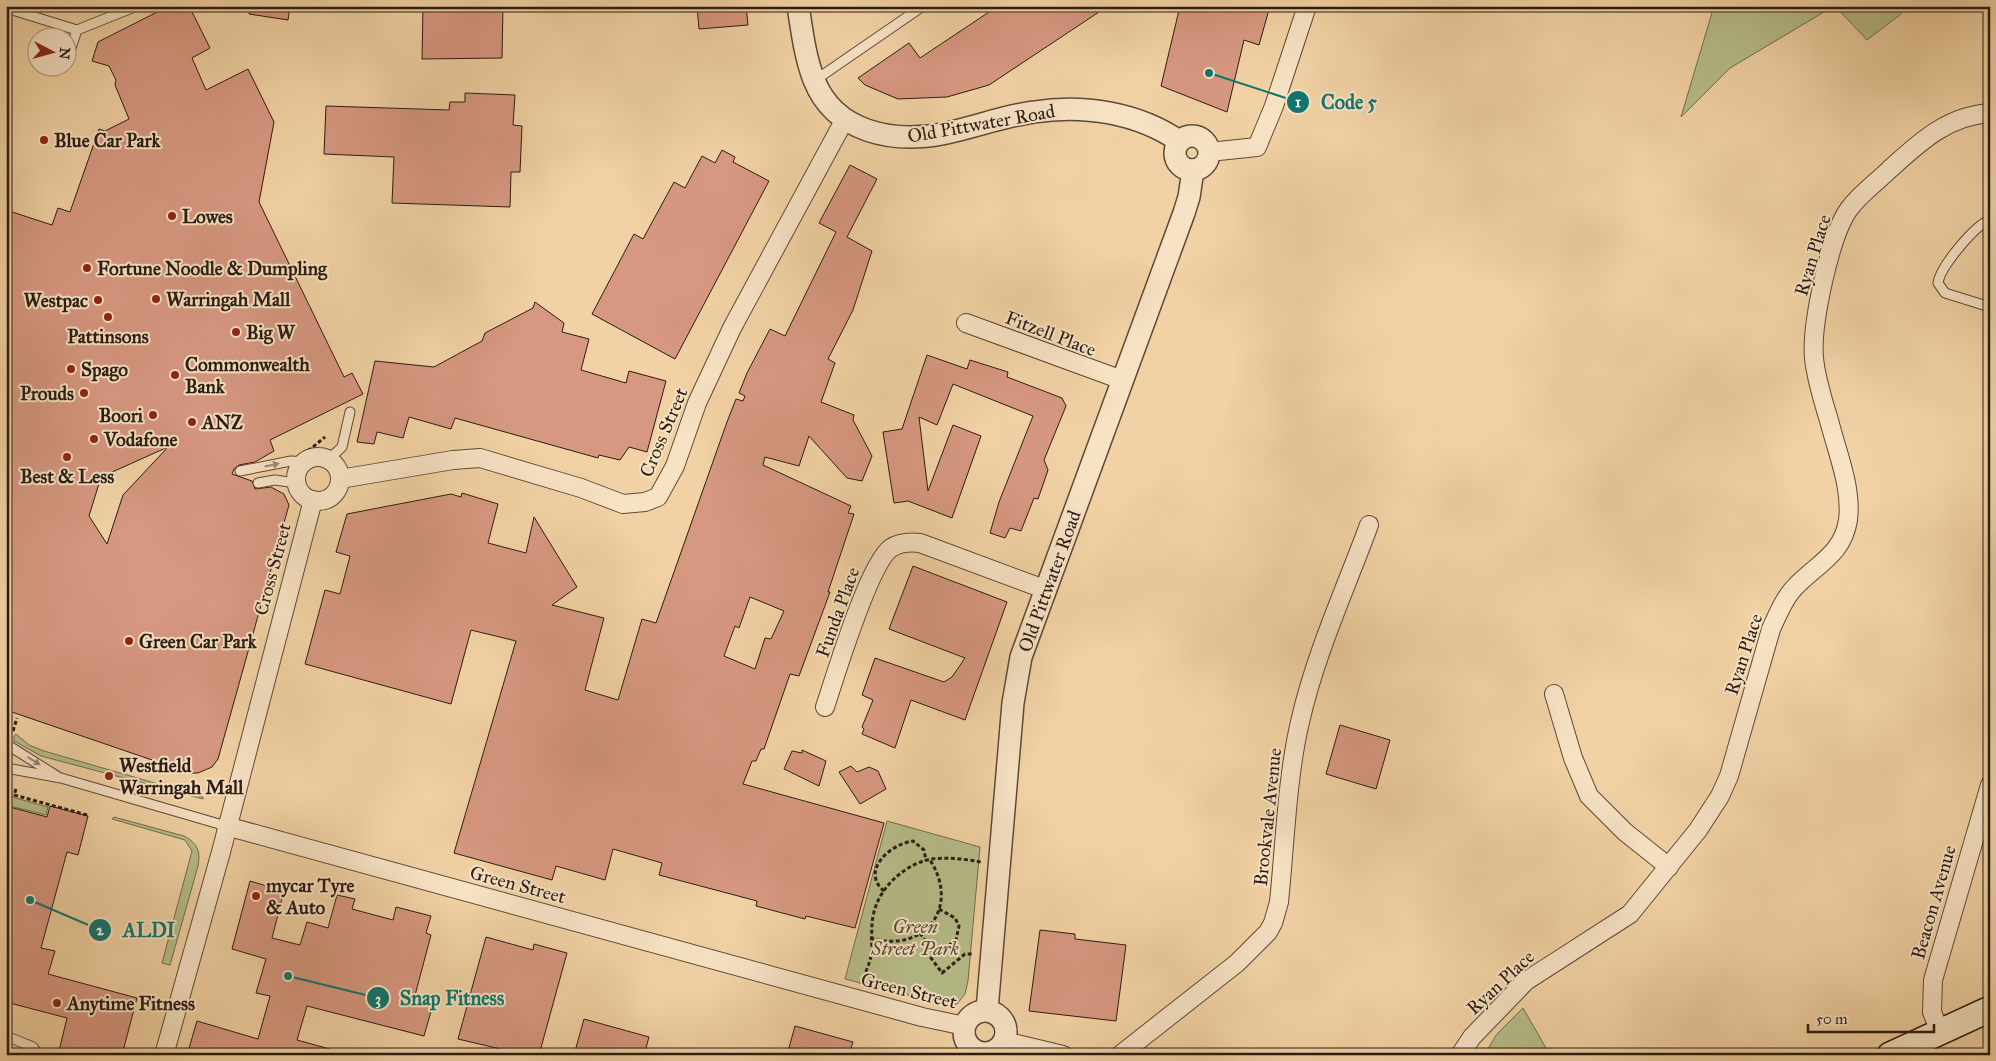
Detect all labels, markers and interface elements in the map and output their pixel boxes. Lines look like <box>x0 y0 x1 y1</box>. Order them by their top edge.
north arrow <box>28 28 78 78</box>
text: N <box>55 47 74 60</box>
callout: Code 5 <box>1286 84 1387 119</box>
text: Code 5 <box>1321 90 1378 114</box>
text: 1 <box>1295 93 1301 111</box>
street label: Old Pittwater Road <box>906 99 1057 148</box>
place label: Blue Car Park <box>54 129 161 152</box>
marker: Blue Car Park <box>38 134 50 146</box>
place label: Lowes <box>182 205 233 228</box>
marker: Lowes <box>166 210 178 222</box>
street label: Ryan Place <box>1789 211 1836 299</box>
place label: Fortune Noodle & Dumpling <box>97 257 328 281</box>
marker: Fortune Noodle & Dumpling <box>81 262 93 274</box>
place label: Warringah Mall <box>166 288 291 312</box>
place label: Westpac <box>24 289 88 313</box>
marker: Warringah Mall <box>150 293 162 305</box>
marker: Westpac <box>92 294 104 306</box>
street label: Fitzell Place <box>1002 306 1100 361</box>
marker: Pattinsons <box>102 311 114 323</box>
place label: Big W <box>246 321 296 345</box>
place label: Pattinsons <box>67 325 149 348</box>
marker: Big W <box>230 326 242 338</box>
place label: Commonwealth Bank <box>185 353 310 398</box>
place label: Spago <box>81 358 128 382</box>
marker: Spago <box>65 363 77 375</box>
marker: Commonwealth Bank <box>169 369 181 381</box>
place label: Prouds <box>20 382 74 405</box>
street label: Cross Street <box>634 384 693 480</box>
marker: Prouds <box>78 387 90 399</box>
place label: Boori <box>99 404 144 427</box>
marker: Boori <box>147 409 159 421</box>
place label: ANZ <box>200 411 243 434</box>
marker: ANZ <box>186 416 198 428</box>
place label: Vodafone <box>103 428 177 451</box>
marker: Vodafone <box>88 433 100 445</box>
marker: Best & Less <box>61 451 73 463</box>
one-way arrow <box>264 460 280 468</box>
place label: Best & Less <box>20 465 114 488</box>
street label: Old Pittwater Road <box>1013 507 1086 655</box>
street label: Cross Street <box>249 520 296 618</box>
street label: Funda Place <box>811 564 864 660</box>
street label: Ryan Place <box>1720 611 1767 698</box>
place label: Green Car Park <box>139 630 258 653</box>
marker: Green Car Park <box>123 635 135 647</box>
street label: Brookvale Avenue <box>1249 747 1286 887</box>
place label: Westfield Warringah Mall <box>119 754 244 800</box>
one-way arrow <box>27 756 40 766</box>
marker: Westfield Warringah Mall <box>103 770 115 782</box>
street label: Beacon Avenue <box>1906 842 1961 962</box>
street label: Green Street <box>467 861 569 908</box>
place label: mycar Tyre & Auto <box>265 874 355 919</box>
marker: mycar Tyre & Auto <box>250 890 262 902</box>
callout: ALDI <box>88 912 185 947</box>
park label: Green Street Park <box>870 915 959 960</box>
text: ALDI <box>121 918 176 942</box>
text: 2 <box>96 921 104 939</box>
street label: Ryan Place <box>1462 945 1539 1019</box>
street label: Green Street <box>858 967 960 1014</box>
callout: Snap Fitness <box>365 981 514 1016</box>
text: Snap Fitness <box>400 986 505 1011</box>
text: 3 <box>375 990 381 1009</box>
place label: Anytime Fitness <box>65 992 195 1016</box>
marker: Anytime Fitness <box>51 997 63 1009</box>
scale bar <box>1808 1001 1935 1033</box>
text: 50 m <box>1816 1010 1848 1028</box>

